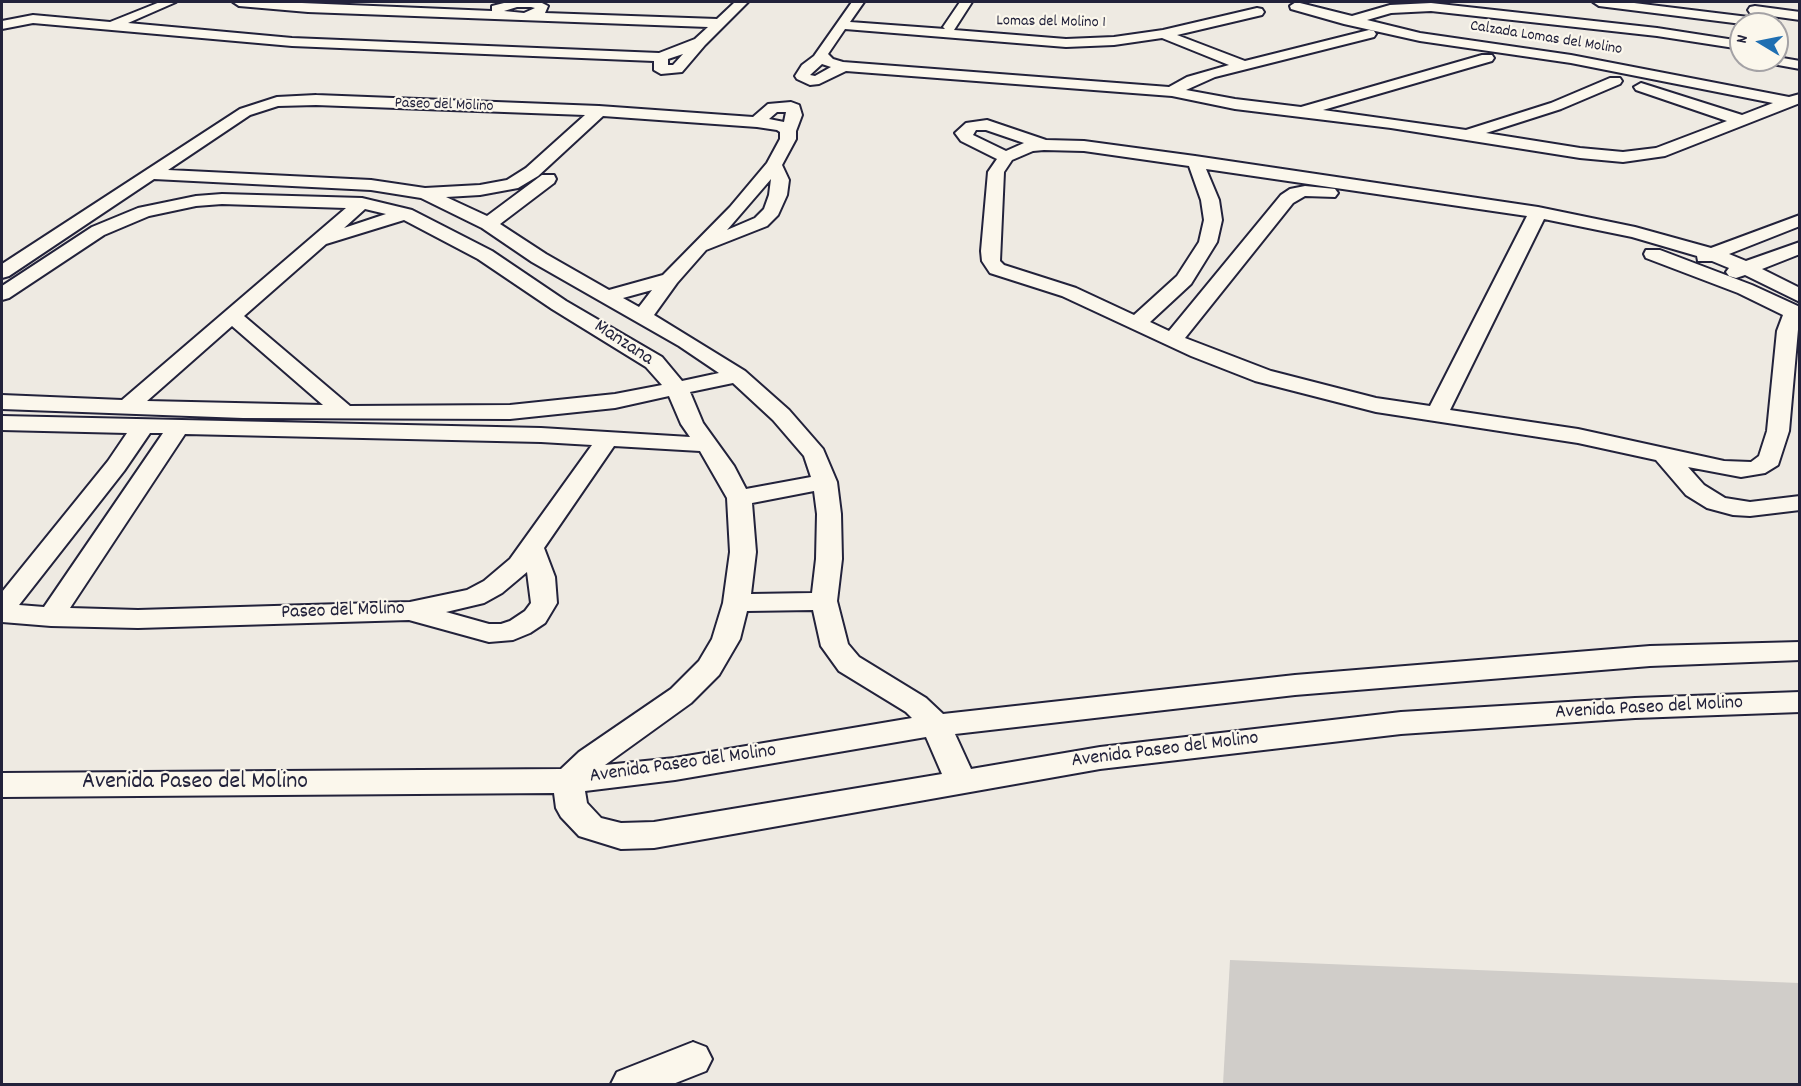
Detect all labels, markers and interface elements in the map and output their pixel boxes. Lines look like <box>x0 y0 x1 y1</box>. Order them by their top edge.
street label: Lomas del Molino 1 <box>996 12 1106 34</box>
north arrow <box>1729 12 1789 72</box>
street label: Calzada Lomas del Molino <box>1469 17 1623 61</box>
text: N <box>1731 33 1755 45</box>
street label: Paseo del Molino <box>394 95 494 117</box>
street label: Manzana <box>589 316 657 372</box>
street label: Paseo del Molino <box>281 598 405 626</box>
street label: Avenida Paseo del Molino <box>1554 692 1744 726</box>
street label: Avenida Paseo del Molino <box>1070 728 1260 774</box>
street label: Avenida Paseo del Molino <box>588 740 778 790</box>
street label: Avenida Paseo del Molino <box>82 770 308 798</box>

